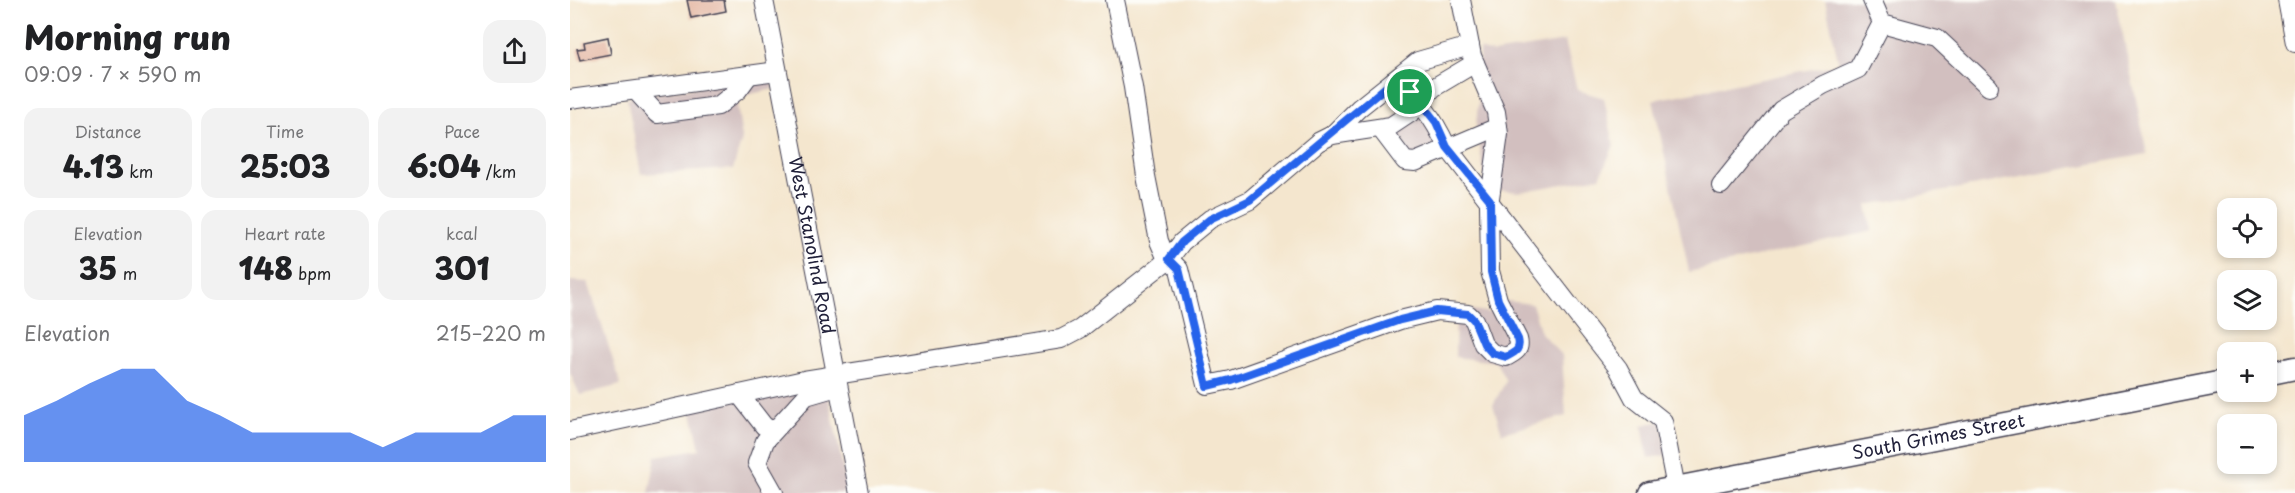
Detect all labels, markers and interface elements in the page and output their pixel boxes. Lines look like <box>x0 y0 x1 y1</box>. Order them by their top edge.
text: Morning run <box>24 11 231 61</box>
button: share <box>483 20 546 83</box>
text: 09:09 · 7 × 590 m <box>24 59 201 89</box>
pin <box>1384 66 1435 117</box>
icon: arrive <box>1393 75 1426 108</box>
text: Distance <box>74 119 142 143</box>
text: Time <box>266 119 304 143</box>
text: Pace <box>444 119 480 143</box>
text: 4.13 <box>63 143 124 188</box>
text: 25:03 <box>240 143 330 188</box>
text: 6:04 <box>408 143 481 188</box>
street label: West Stanolind Road <box>782 154 843 336</box>
text: km <box>124 159 153 183</box>
text: /km <box>481 159 516 183</box>
map controls <box>2217 198 2277 474</box>
button: locate <box>2217 198 2277 258</box>
text: Elevation <box>73 221 143 245</box>
text: Heart rate <box>245 221 325 245</box>
text: kcal <box>446 221 478 245</box>
text: 35 <box>79 245 117 290</box>
text: 148 <box>239 245 293 290</box>
text: 301 <box>435 245 489 290</box>
text: m <box>117 261 137 285</box>
text: bpm <box>293 261 331 285</box>
button: layers <box>2217 270 2277 330</box>
text: Elevation <box>24 318 110 348</box>
text: 215–220 m <box>436 318 546 348</box>
button: + <box>2217 342 2277 402</box>
street label: South Grimes Street <box>1850 406 2027 466</box>
button: − <box>2217 414 2277 474</box>

